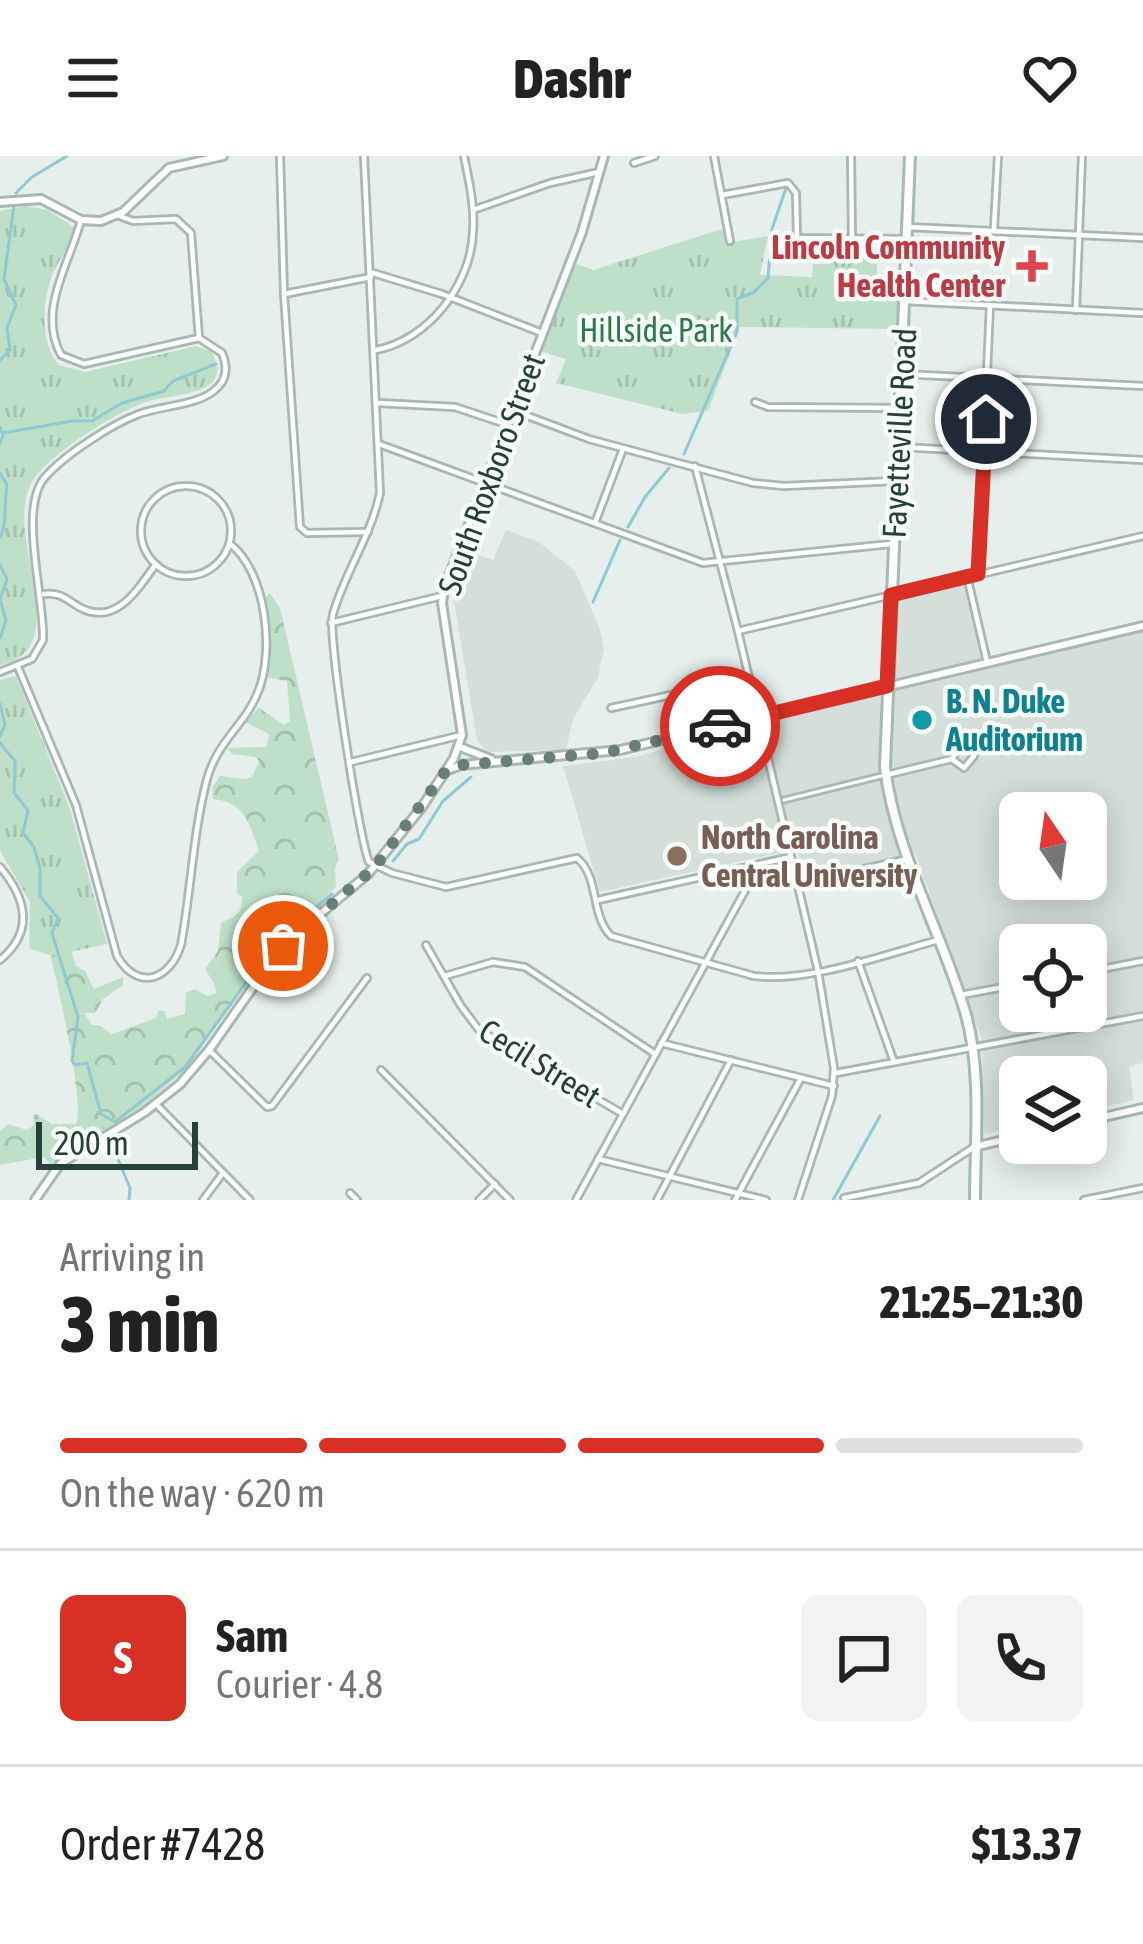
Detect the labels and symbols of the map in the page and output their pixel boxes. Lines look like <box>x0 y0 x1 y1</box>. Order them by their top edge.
place label: Lincoln Community Health Center <box>771 228 1006 304</box>
marker: Lincoln Community Health Center <box>1016 250 1048 282</box>
park label: Hillside Park <box>579 311 733 349</box>
street label: Fayetteville Road <box>875 327 923 539</box>
street label: South Roxboro Street <box>430 348 552 600</box>
pin <box>935 368 1037 470</box>
courier <box>660 666 780 786</box>
place label: B. N. Duke Auditorium <box>945 682 1083 758</box>
marker: B. N. Duke Auditorium <box>909 707 935 733</box>
north arrow <box>999 792 1107 900</box>
place label: North Carolina Central University <box>701 818 918 894</box>
marker: North Carolina Central University <box>664 843 690 869</box>
pin <box>232 895 334 997</box>
street label: Cecil Street <box>473 1011 607 1115</box>
scale bar <box>36 1116 198 1169</box>

